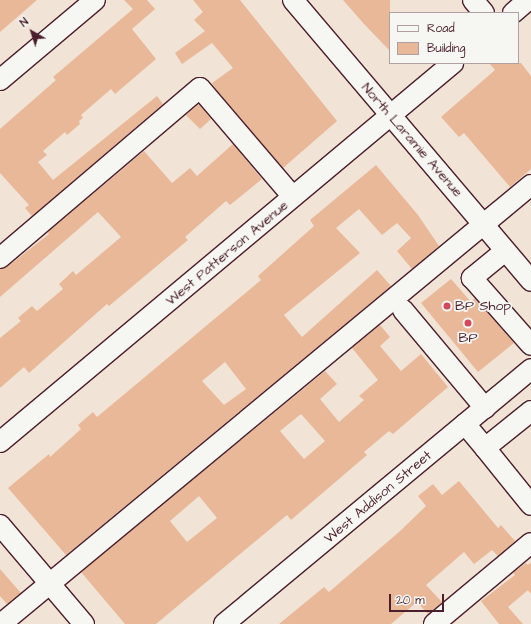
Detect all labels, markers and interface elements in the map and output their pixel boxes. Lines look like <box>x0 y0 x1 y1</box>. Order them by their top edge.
north arrow <box>12 12 52 52</box>
legend <box>389 12 519 64</box>
text: N <box>17 14 32 30</box>
text: Road <box>427 20 455 37</box>
text: Building <box>427 40 465 57</box>
street label: North Laramie Avenue <box>358 79 466 201</box>
street label: West Patterson Avenue <box>162 197 292 309</box>
place label: BP Shop <box>455 298 511 314</box>
marker: BP Shop <box>442 301 452 311</box>
marker: BP <box>463 318 473 328</box>
place label: BP <box>459 330 477 346</box>
street label: West Addison Street <box>321 447 435 547</box>
scale bar <box>391 586 446 612</box>
text: 20 m <box>396 592 425 609</box>

